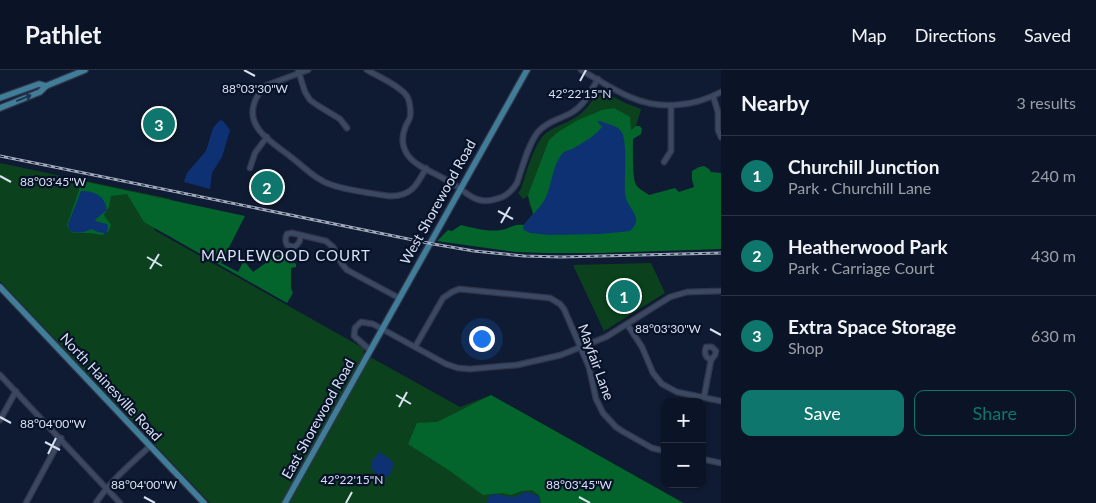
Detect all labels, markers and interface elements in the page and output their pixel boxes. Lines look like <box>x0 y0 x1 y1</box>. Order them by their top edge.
text: Pathlet <box>25 20 102 49</box>
text: Map <box>851 24 887 46</box>
text: Directions <box>915 24 996 46</box>
text: Saved <box>1024 24 1071 46</box>
text: 88°03'30"W <box>222 81 289 96</box>
text: 42°22'15"N <box>549 86 611 101</box>
text: Nearby <box>741 90 809 115</box>
one-way arrow <box>16 93 31 102</box>
text: 3 results <box>1016 93 1076 112</box>
pin: 3 <box>143 105 175 143</box>
street label: West Shorewood Road <box>396 136 479 267</box>
text: Churchill Junction <box>788 155 939 178</box>
text: 1 <box>752 166 762 185</box>
text: 240 m <box>1031 166 1076 185</box>
pin: 2 <box>251 168 283 206</box>
text: 88°03'45"W <box>20 174 87 189</box>
text: Park · Churchill Lane <box>788 178 931 197</box>
text: Heatherwood Park <box>788 235 948 258</box>
district label: MAPLEWOOD COURT <box>201 246 371 264</box>
text: 2 <box>752 246 762 265</box>
text: 430 m <box>1031 246 1076 265</box>
text: Park · Carriage Court <box>788 258 935 277</box>
pin: 1 <box>608 277 640 315</box>
text: Extra Space Storage <box>788 315 956 338</box>
street label: Mayfair Lane <box>575 321 618 402</box>
text: 88°03'30"W <box>635 321 702 336</box>
your location <box>469 326 495 352</box>
text: 3 <box>752 326 762 345</box>
text: 630 m <box>1031 326 1076 345</box>
street label: North Hainesville Road <box>57 329 166 444</box>
text: Shop <box>788 338 824 357</box>
street label: East Shorewood Road <box>278 356 358 482</box>
button: Save <box>741 390 904 436</box>
button: Share <box>914 390 1076 436</box>
map controls <box>661 398 706 488</box>
button: + <box>661 398 706 443</box>
text: 88°04'00"W <box>20 416 87 431</box>
button: − <box>661 443 706 488</box>
text: 42°22'15"N <box>321 472 383 487</box>
text: 88°04'00"W <box>111 477 178 492</box>
text: 88°03'45"W <box>546 477 613 492</box>

